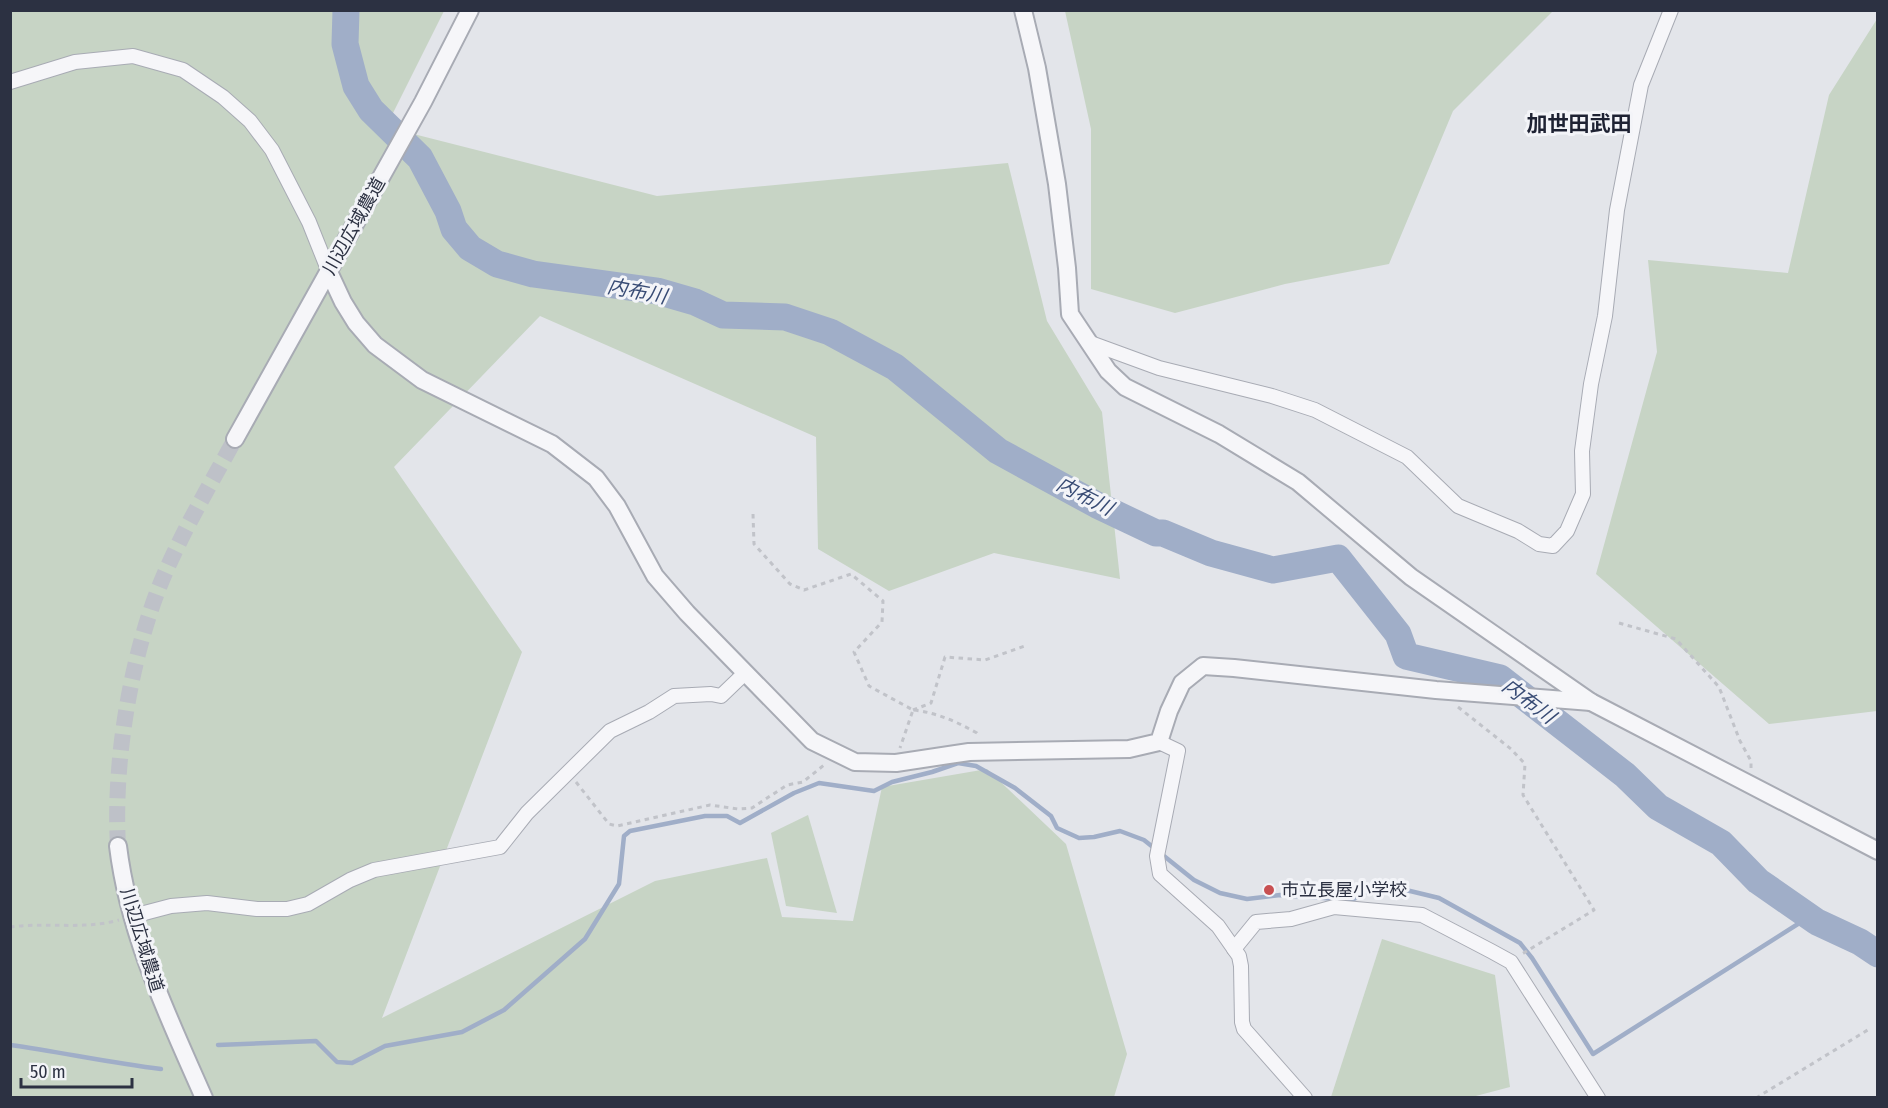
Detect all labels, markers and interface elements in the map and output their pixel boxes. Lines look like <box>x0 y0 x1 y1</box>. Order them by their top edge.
district label: 加世田武田 <box>1527 111 1632 137</box>
street label: 川辺広域農道 <box>318 173 390 279</box>
water label: 内布川 <box>605 273 671 309</box>
water label: 内布川 <box>1053 472 1119 521</box>
water label: 内布川 <box>1498 673 1562 730</box>
place label: 市立長屋小学校 <box>1281 879 1407 901</box>
marker: 市立長屋小学校 <box>1262 883 1276 897</box>
street label: 川辺広域農道 <box>116 885 168 995</box>
scale bar <box>21 1051 132 1089</box>
text: 50 m <box>30 1061 66 1083</box>

